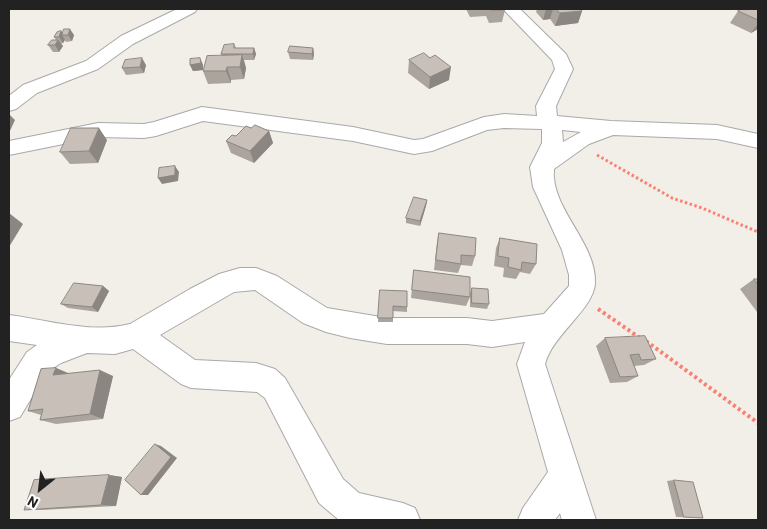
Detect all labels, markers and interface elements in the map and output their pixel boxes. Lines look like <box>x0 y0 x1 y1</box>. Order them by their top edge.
north arrow <box>15 464 65 514</box>
text: N <box>24 493 41 512</box>

